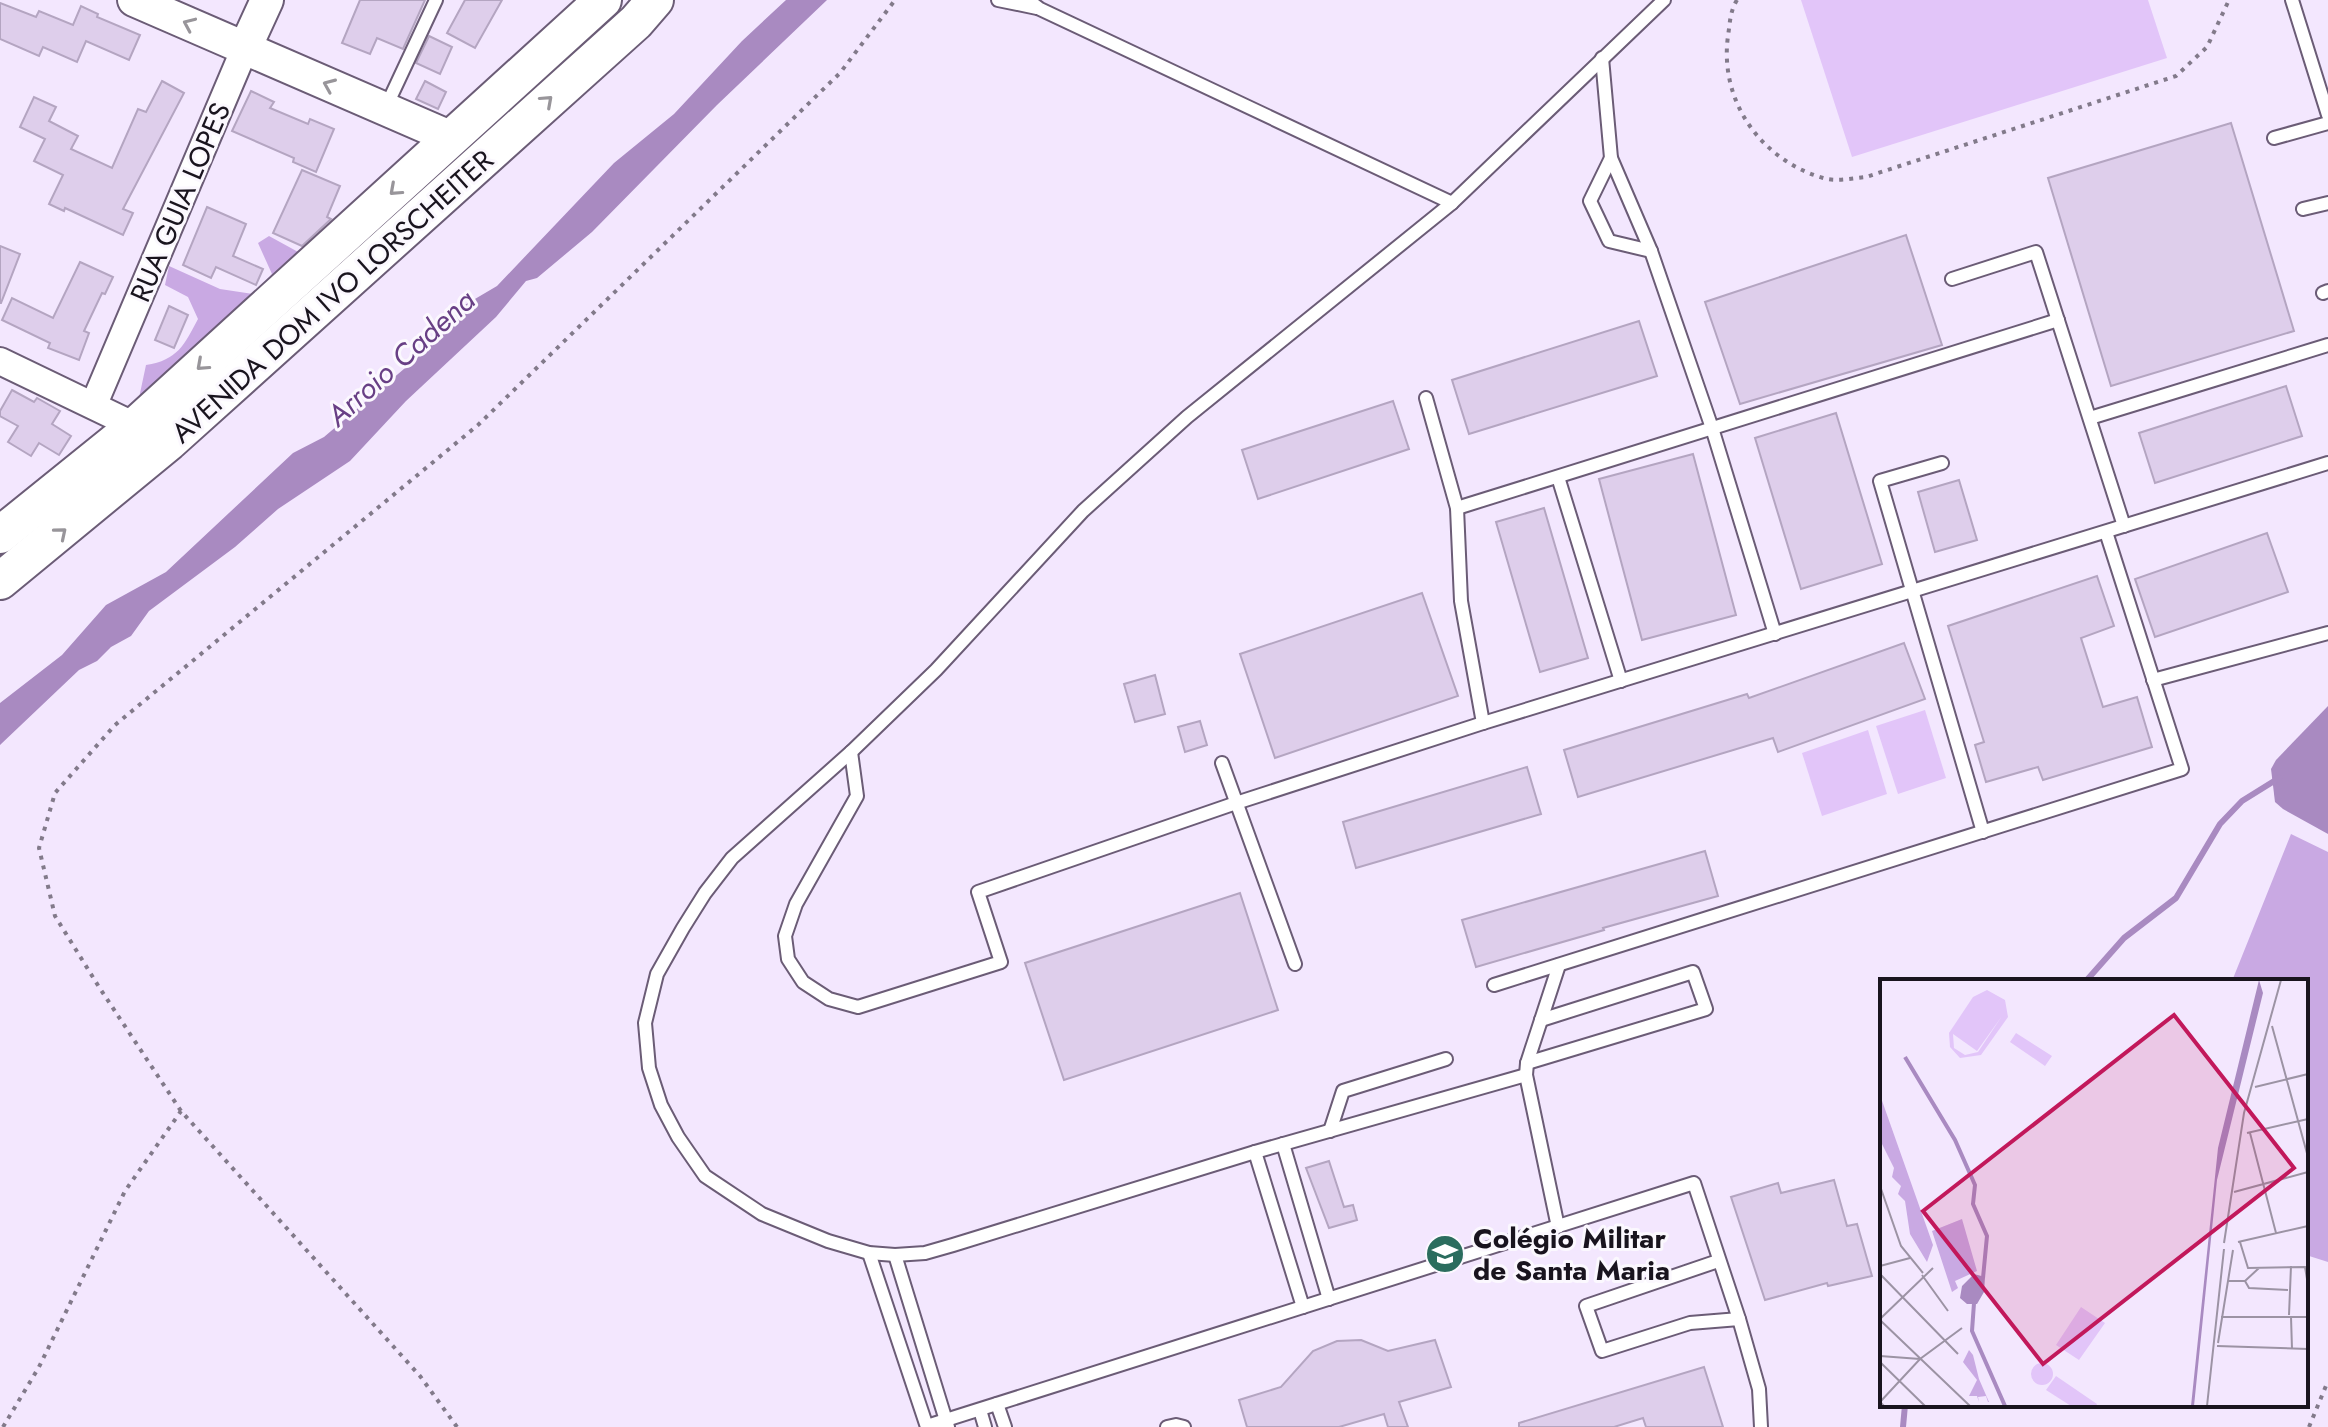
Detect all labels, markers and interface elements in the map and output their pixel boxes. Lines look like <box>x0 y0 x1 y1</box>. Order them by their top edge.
one-way arrow <box>183 18 198 34</box>
one-way arrow <box>323 78 337 94</box>
street label: RUA GUIA LOPES <box>120 96 241 308</box>
one-way arrow <box>537 97 552 111</box>
street label: AVENIDA DOM IVO LORSCHEITER <box>162 140 503 453</box>
one-way arrow <box>389 181 404 195</box>
water label: Arroio Cadena <box>316 279 485 437</box>
one-way arrow <box>197 356 211 371</box>
one-way arrow <box>52 528 66 543</box>
inset map <box>1880 979 2308 1407</box>
place label: Colégio Militar de Santa Maria <box>1473 1218 1670 1291</box>
school or university icon: Colégio Militar de Santa Maria <box>1424 1233 1466 1275</box>

